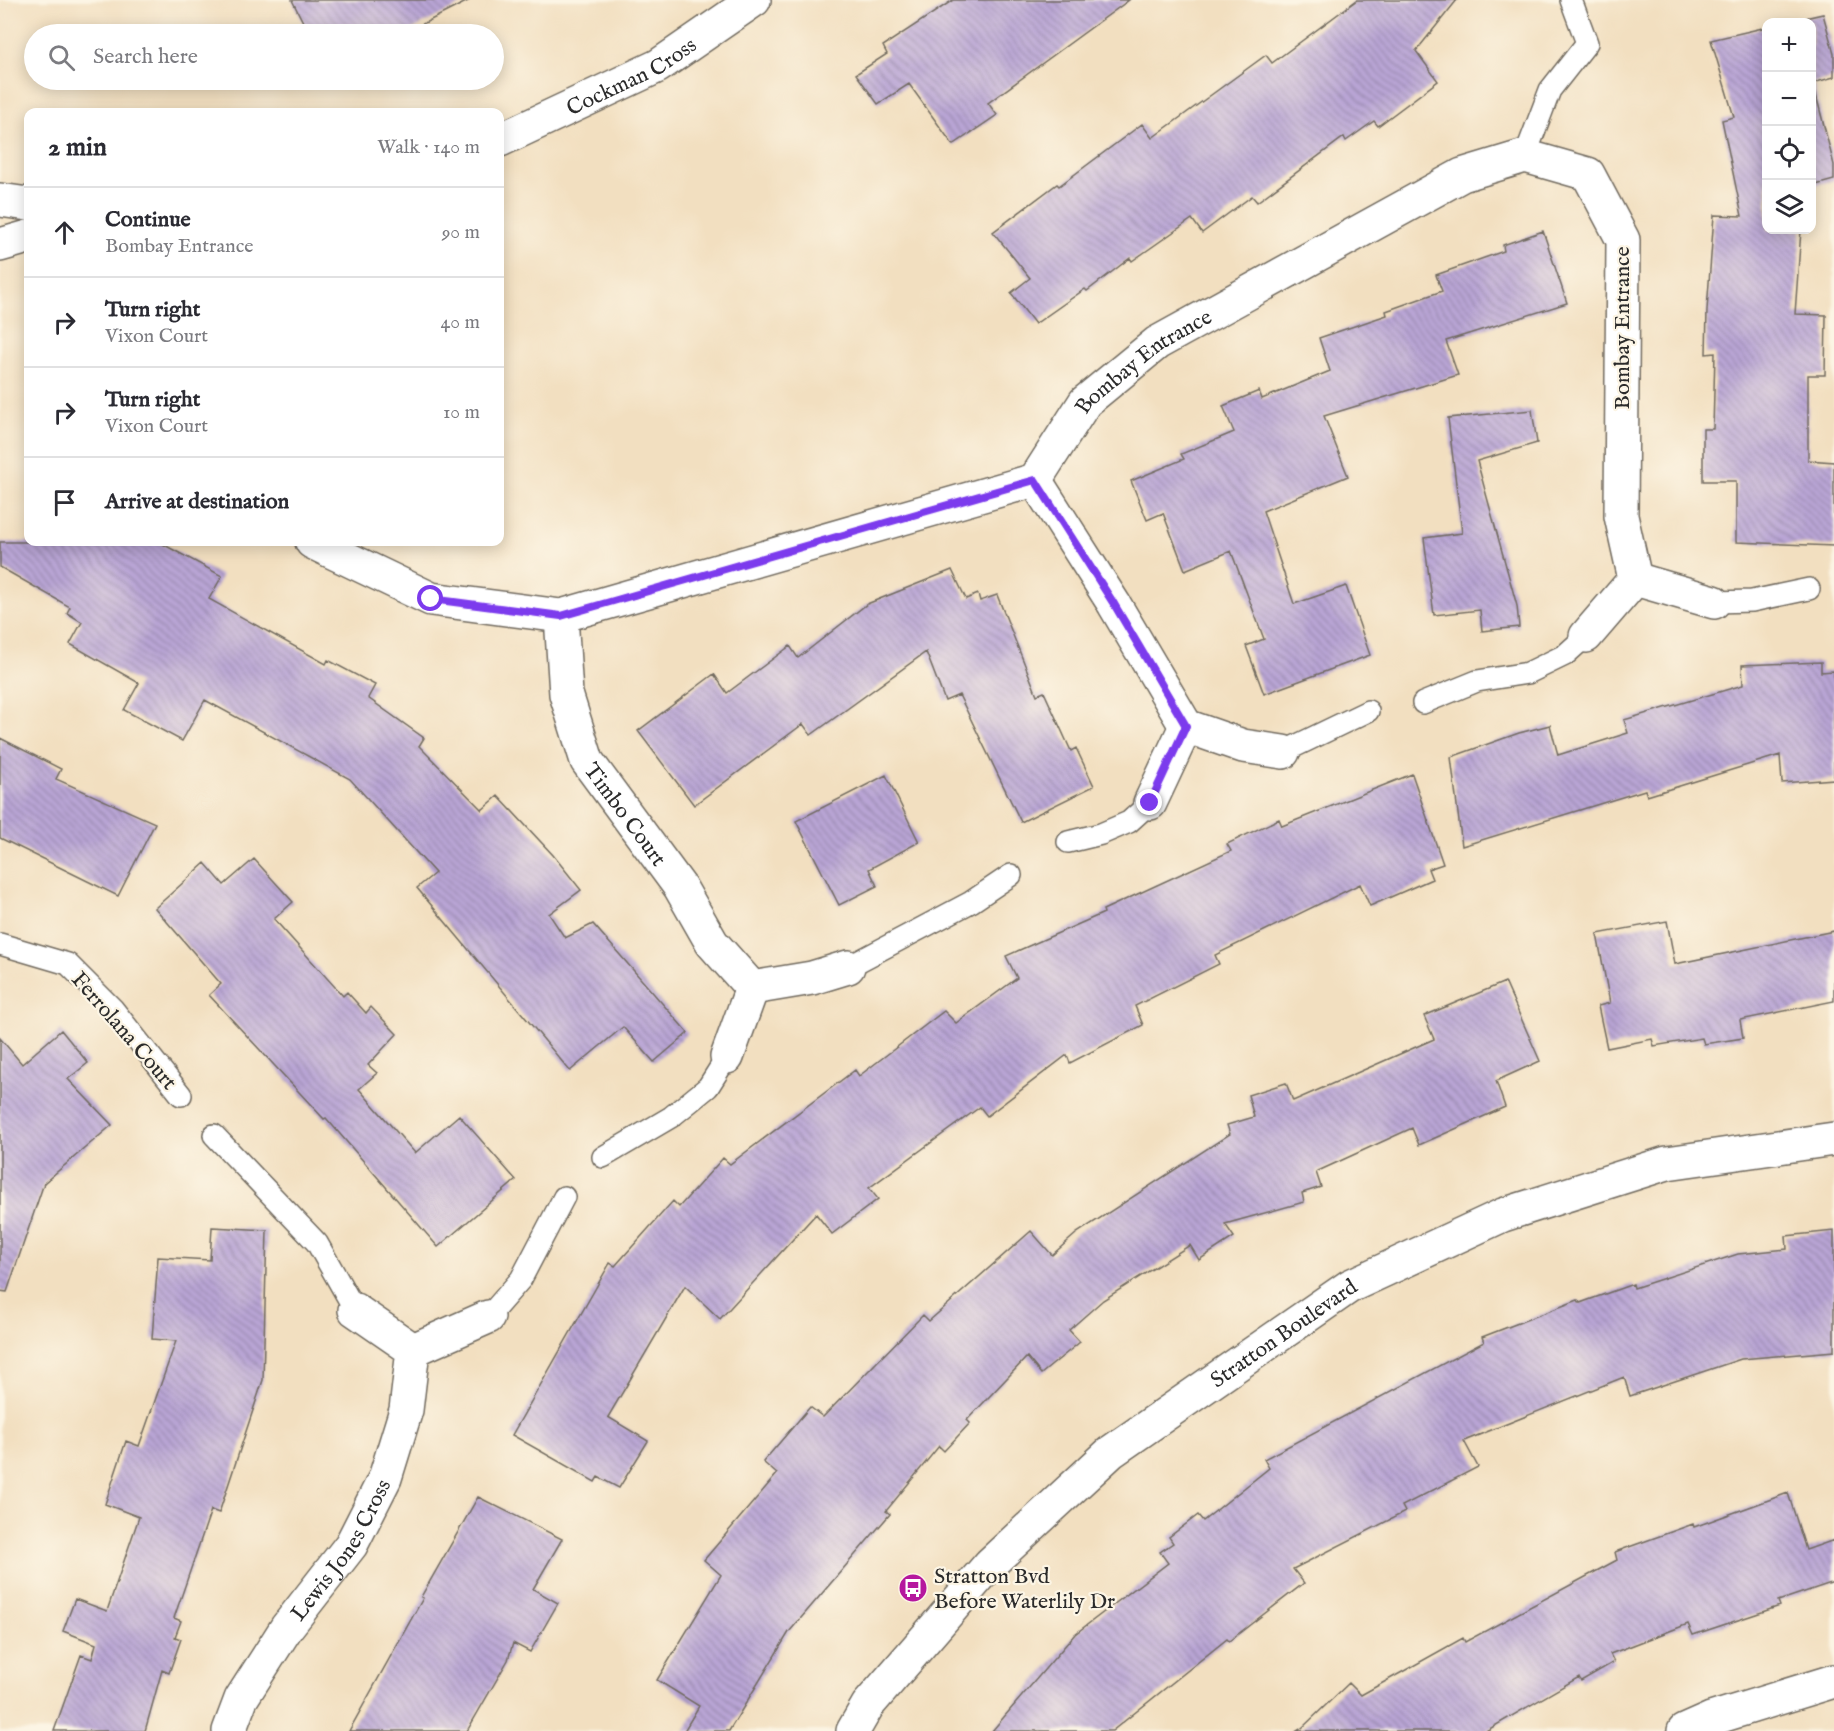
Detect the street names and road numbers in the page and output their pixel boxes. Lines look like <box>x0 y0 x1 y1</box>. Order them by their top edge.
street label: Cockman Cross <box>562 32 703 123</box>
street label: Bombay Entrance <box>1609 246 1637 410</box>
street label: Bombay Entrance <box>1069 304 1217 420</box>
street label: Timbo Court <box>577 758 672 873</box>
street label: Ferrolana Court <box>64 966 183 1097</box>
street label: Stratton Boulevard <box>1205 1273 1363 1395</box>
street label: Lewis Jones Cross <box>285 1475 398 1627</box>

